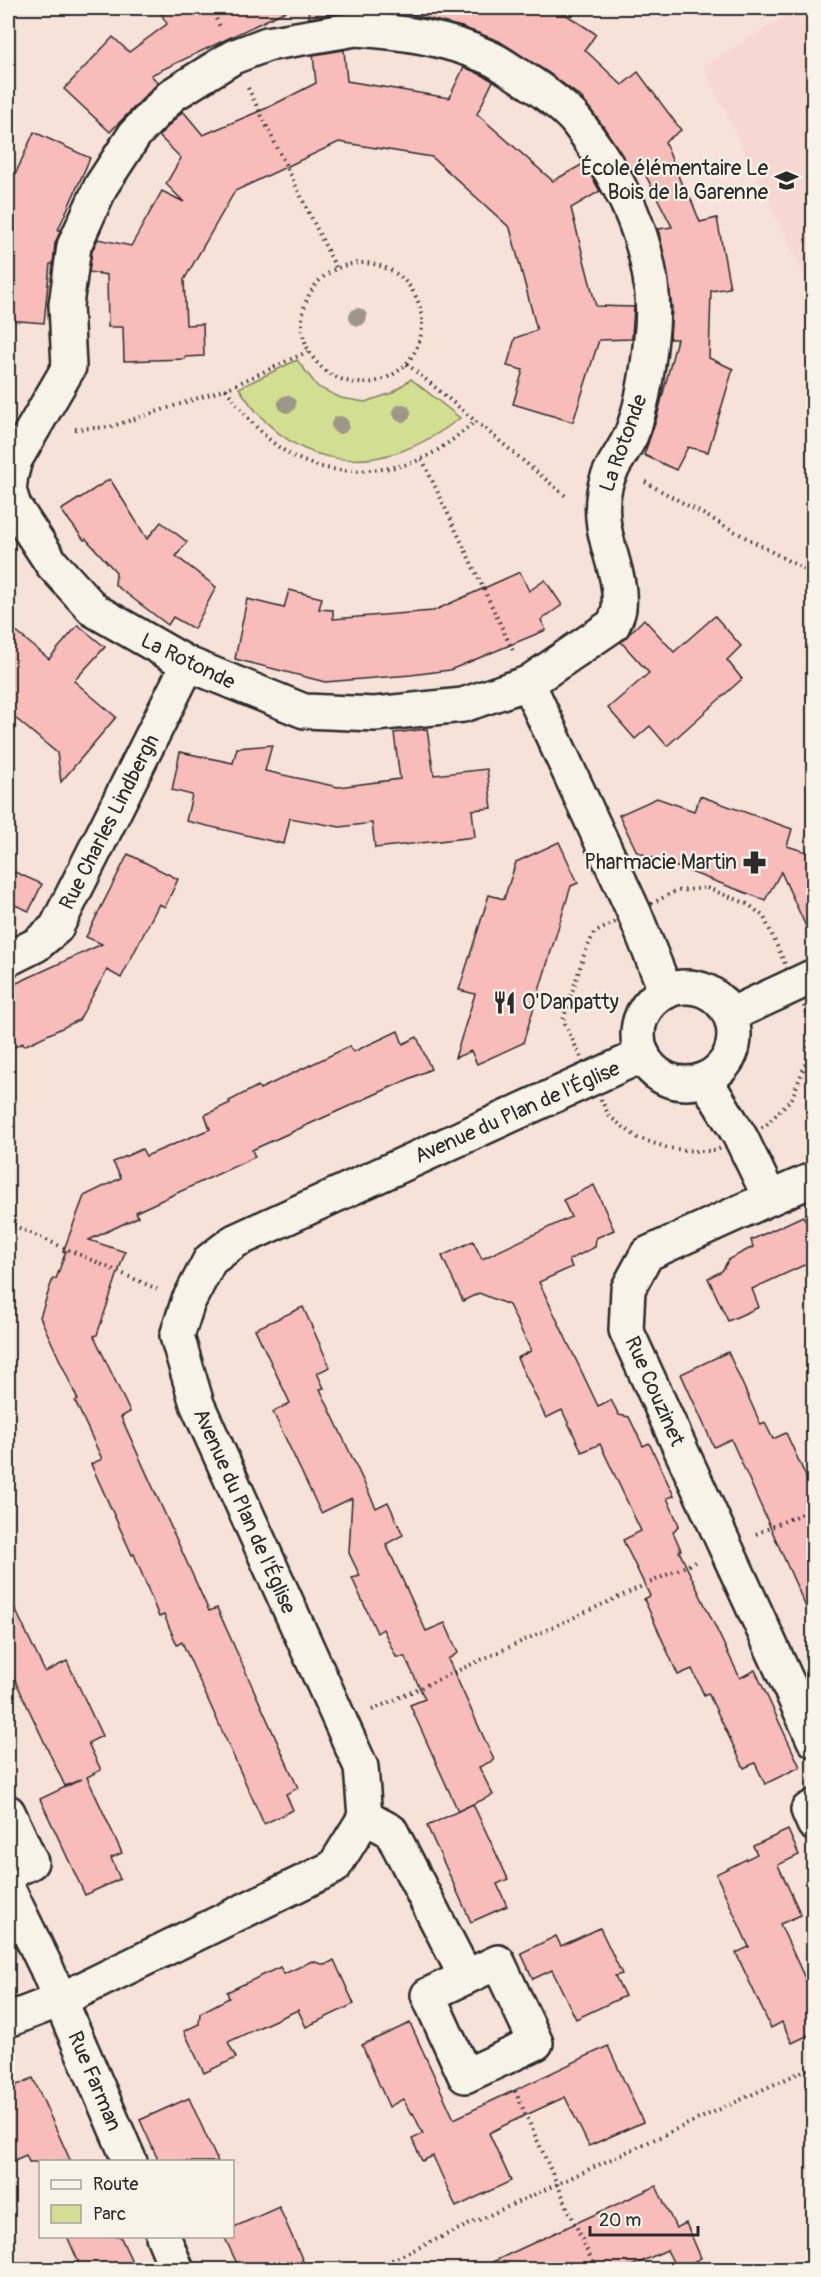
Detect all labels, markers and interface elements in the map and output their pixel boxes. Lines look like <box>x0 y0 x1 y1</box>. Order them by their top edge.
place label: École élémentaire Le Bois de la Garenne <box>581 155 769 206</box>
school or university icon: École élémentaire Le Bois de la Garenne <box>773 167 799 193</box>
street label: La Rotonde <box>593 390 654 496</box>
street label: La Rotonde <box>136 627 240 696</box>
street label: Rue Charles Lindbergh <box>54 730 165 914</box>
place label: Pharmacie Martin <box>584 849 737 876</box>
pharmacy icon: Pharmacie Martin <box>742 849 768 875</box>
restaurant icon: O'Danpatty <box>491 989 517 1015</box>
place label: O'Danpatty <box>522 989 619 1016</box>
street label: Avenue du Plan de l'Église <box>410 1055 625 1170</box>
street label: Rue Couzinet <box>618 1332 691 1451</box>
street label: Avenue du Plan de l'Église <box>187 1404 302 1619</box>
street label: Rue Farman <box>61 2027 128 2135</box>
legend <box>39 2160 234 2238</box>
text: Route <box>93 2173 138 2196</box>
scale bar <box>590 2199 698 2237</box>
text: Parc <box>93 2203 126 2226</box>
text: 20 m <box>599 2209 641 2232</box>

